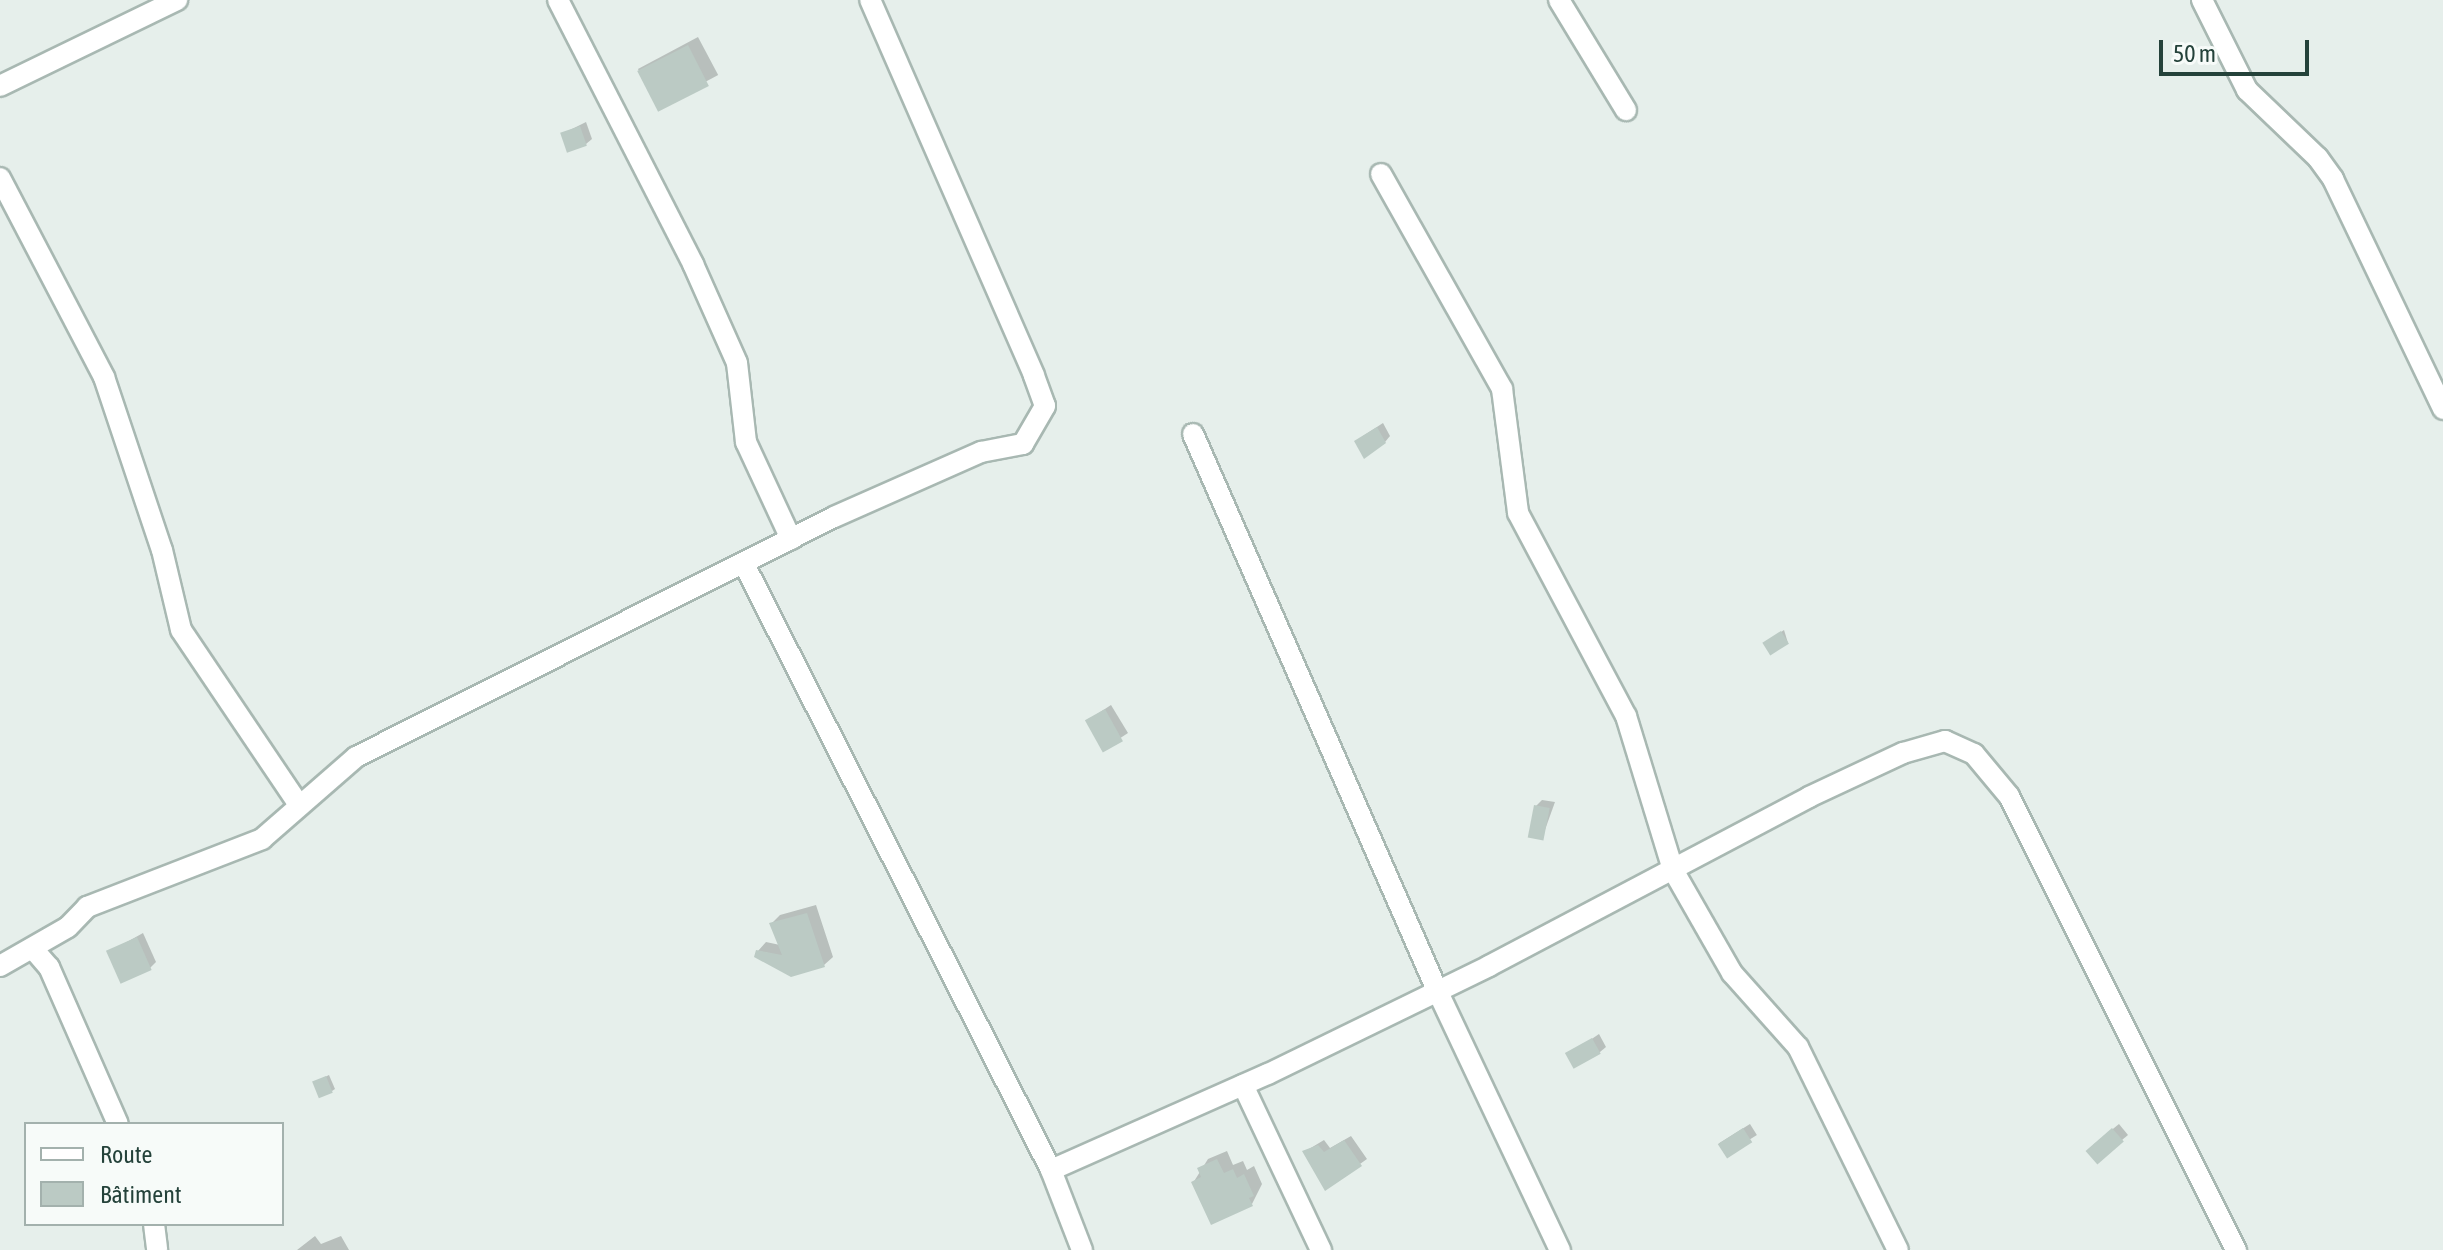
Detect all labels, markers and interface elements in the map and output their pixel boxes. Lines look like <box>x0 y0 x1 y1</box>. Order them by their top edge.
scale bar <box>2163 24 2313 74</box>
text: 50 m <box>2173 40 2216 67</box>
legend <box>24 1122 284 1226</box>
text: Route <box>100 1141 152 1168</box>
text: Bâtiment <box>100 1181 182 1208</box>

